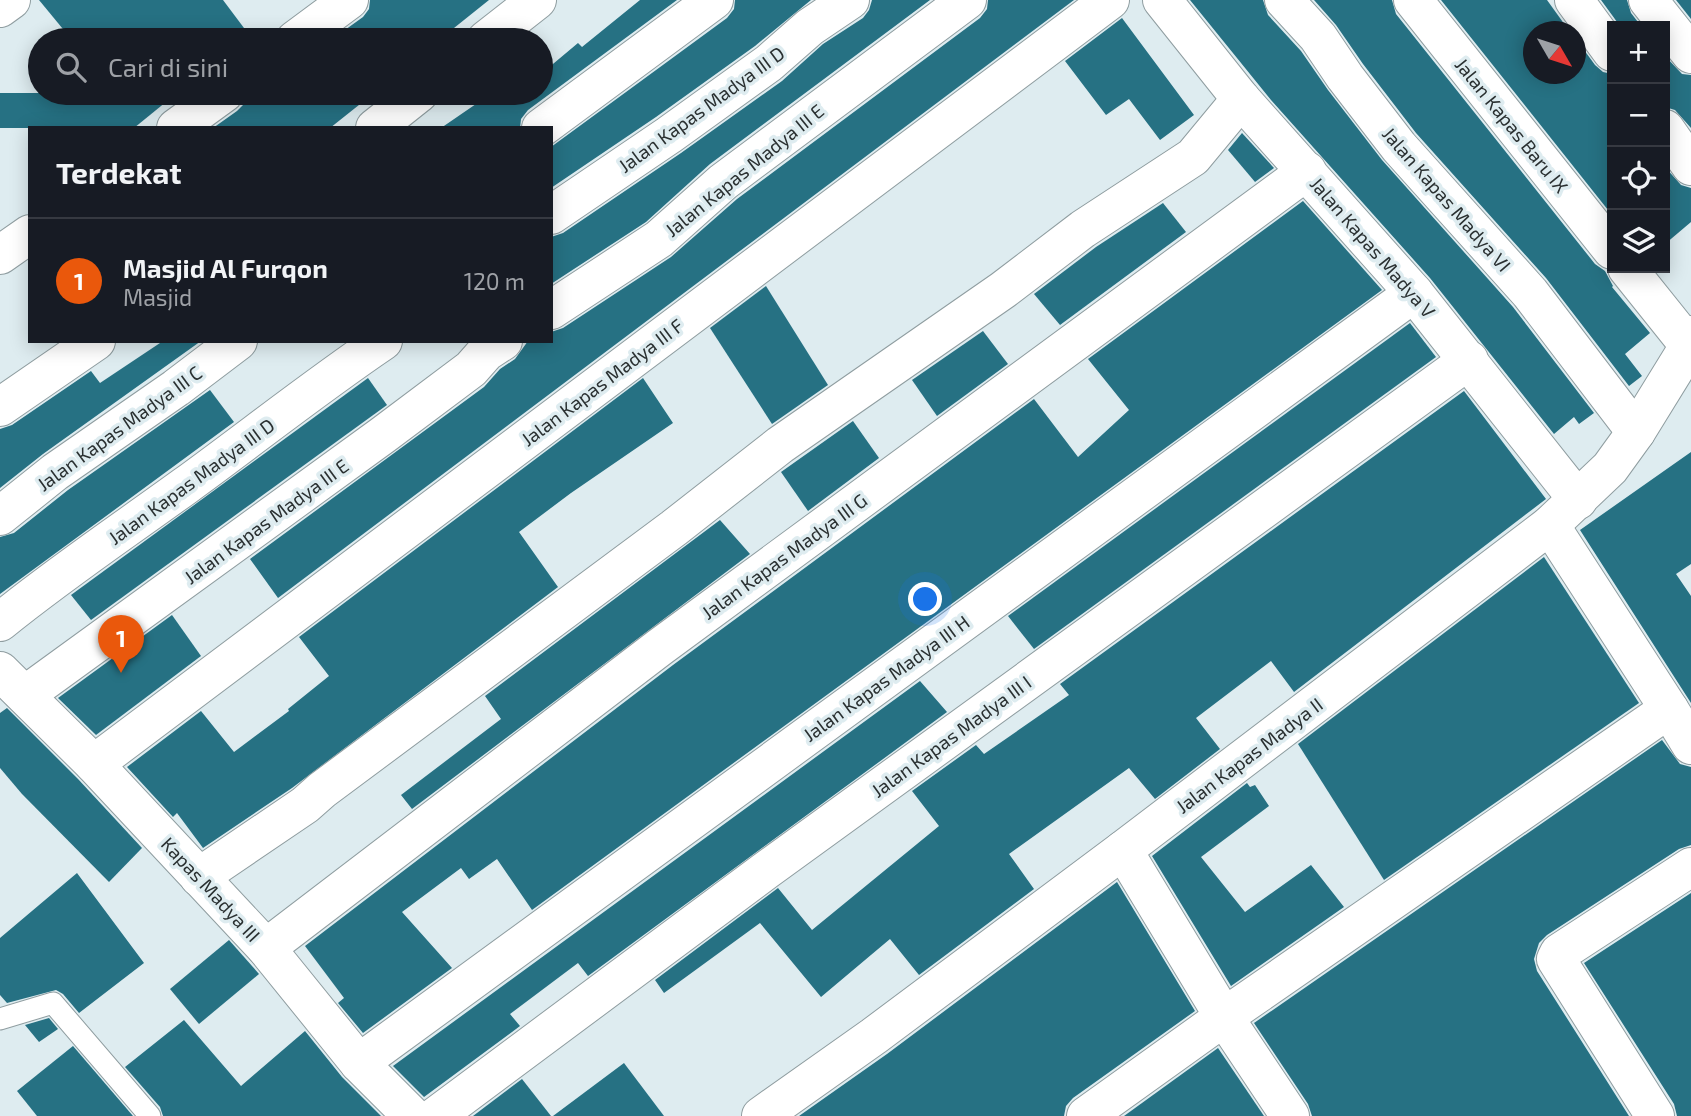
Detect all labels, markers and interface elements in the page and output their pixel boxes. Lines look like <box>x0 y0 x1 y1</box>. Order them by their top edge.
north arrow <box>1523 21 1586 84</box>
map controls <box>1607 21 1670 273</box>
button: + <box>1607 21 1670 84</box>
search box <box>28 28 553 105</box>
street label: Jalan Kapas Madya III D <box>613 41 789 177</box>
icon: search <box>52 48 90 86</box>
text: Cari di sini <box>108 51 228 82</box>
street label: Jalan Kapas Baru IX <box>1451 53 1574 197</box>
button: − <box>1607 84 1670 147</box>
street label: Jalan Kapas Madya III E <box>660 99 828 241</box>
street label: Jalan Kapas Madya VI <box>1378 122 1516 276</box>
button: locate <box>1607 147 1670 210</box>
text: Terdekat <box>56 154 182 190</box>
street label: Jalan Kapas Madya V <box>1306 172 1441 322</box>
button: layers <box>1607 210 1670 273</box>
text: Masjid Al Furqon <box>123 252 328 283</box>
text: 1 <box>74 267 84 295</box>
text: 120 m <box>464 267 525 295</box>
text: Masjid <box>123 283 192 311</box>
street label: Jalan Kapas Madya III F <box>516 313 688 451</box>
street label: Jalan Kapas Madya III C <box>32 360 206 495</box>
street label: Jalan Kapas Madya III D <box>103 413 279 549</box>
street label: Jalan Kapas Madya III E <box>179 454 353 588</box>
street label: Jalan Kapas Madya III G <box>697 488 871 624</box>
your location <box>908 582 942 616</box>
street label: Jalan Kapas Madya III H <box>798 610 974 746</box>
pin: 1 <box>98 615 144 673</box>
street label: Jalan Kapas Madya III I <box>867 670 1035 802</box>
street label: Jalan Kapas Madya II <box>1171 692 1327 818</box>
street label: Kapas Madya III <box>157 832 265 946</box>

